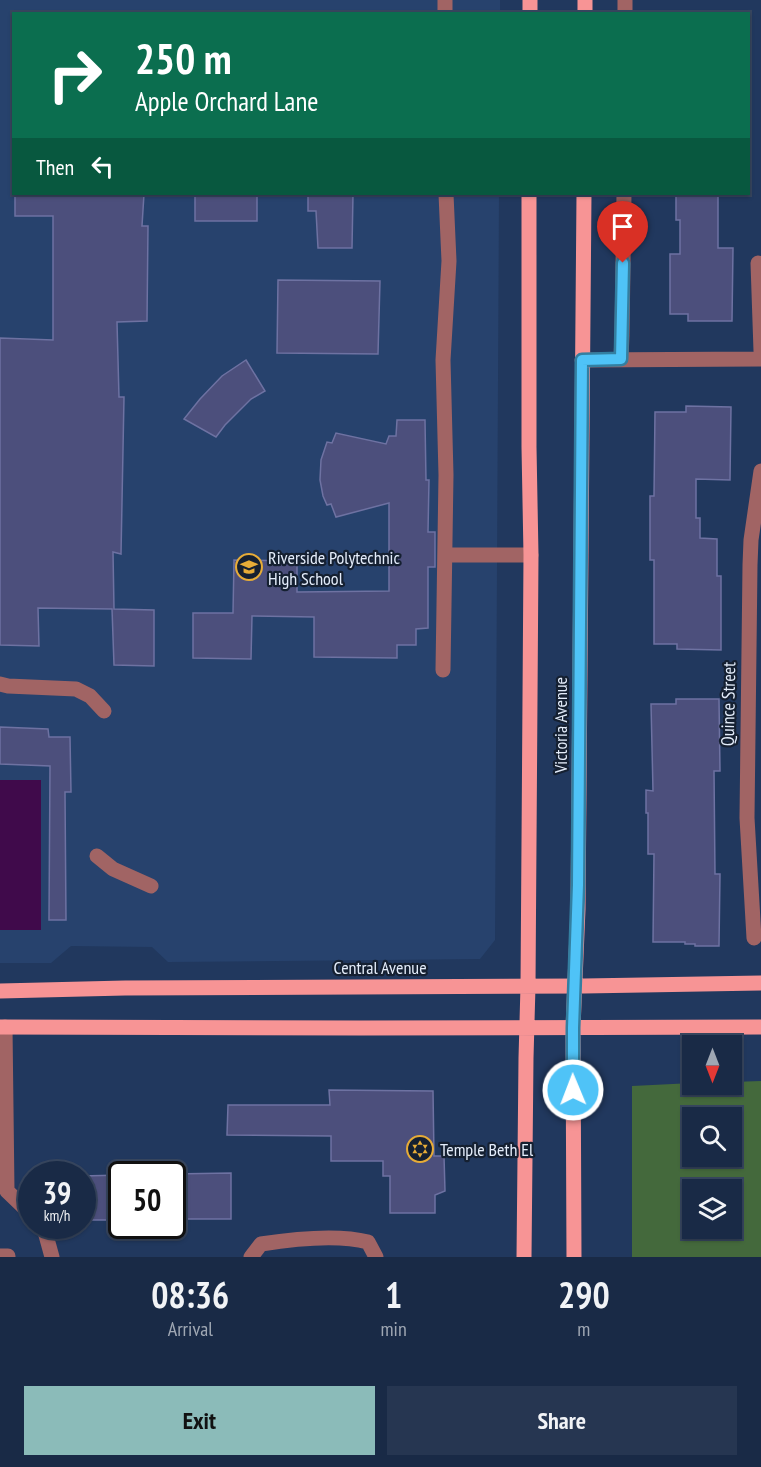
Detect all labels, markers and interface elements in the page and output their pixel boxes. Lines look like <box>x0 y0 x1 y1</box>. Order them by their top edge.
text: 250 m <box>135 31 232 86</box>
icon: right <box>36 36 114 114</box>
text: Apple Orchard Lane <box>135 84 318 118</box>
icon: left <box>86 150 119 183</box>
text: Then <box>36 153 74 181</box>
pin <box>597 201 648 263</box>
icon: arrive <box>606 210 639 243</box>
place label: Riverside Polytechnic High School <box>268 546 400 590</box>
school or university icon: Riverside Polytechnic High School <box>234 552 264 582</box>
street label: Quince Street <box>716 662 740 746</box>
street label: Victoria Avenue <box>549 677 572 774</box>
street label: Central Avenue <box>333 956 427 979</box>
north arrow <box>682 1035 742 1095</box>
map controls <box>682 1035 742 1239</box>
position arrow <box>541 1058 605 1122</box>
button: search <box>682 1107 742 1167</box>
synagogue icon: Temple Beth El <box>405 1134 435 1164</box>
place label: Temple Beth El <box>440 1138 534 1161</box>
speed limit sign: 50 <box>108 1161 186 1239</box>
text: 39 <box>43 1173 71 1212</box>
button: layers <box>682 1179 742 1239</box>
text: km/h <box>44 1206 70 1225</box>
text: 08:36 <box>151 1271 229 1318</box>
text: 1 <box>385 1271 402 1318</box>
text: 290 <box>558 1271 610 1318</box>
text: Arrival <box>168 1316 213 1342</box>
text: min <box>381 1316 407 1342</box>
text: m <box>577 1316 590 1342</box>
button: Exit <box>24 1386 375 1455</box>
button: Share <box>387 1386 737 1455</box>

